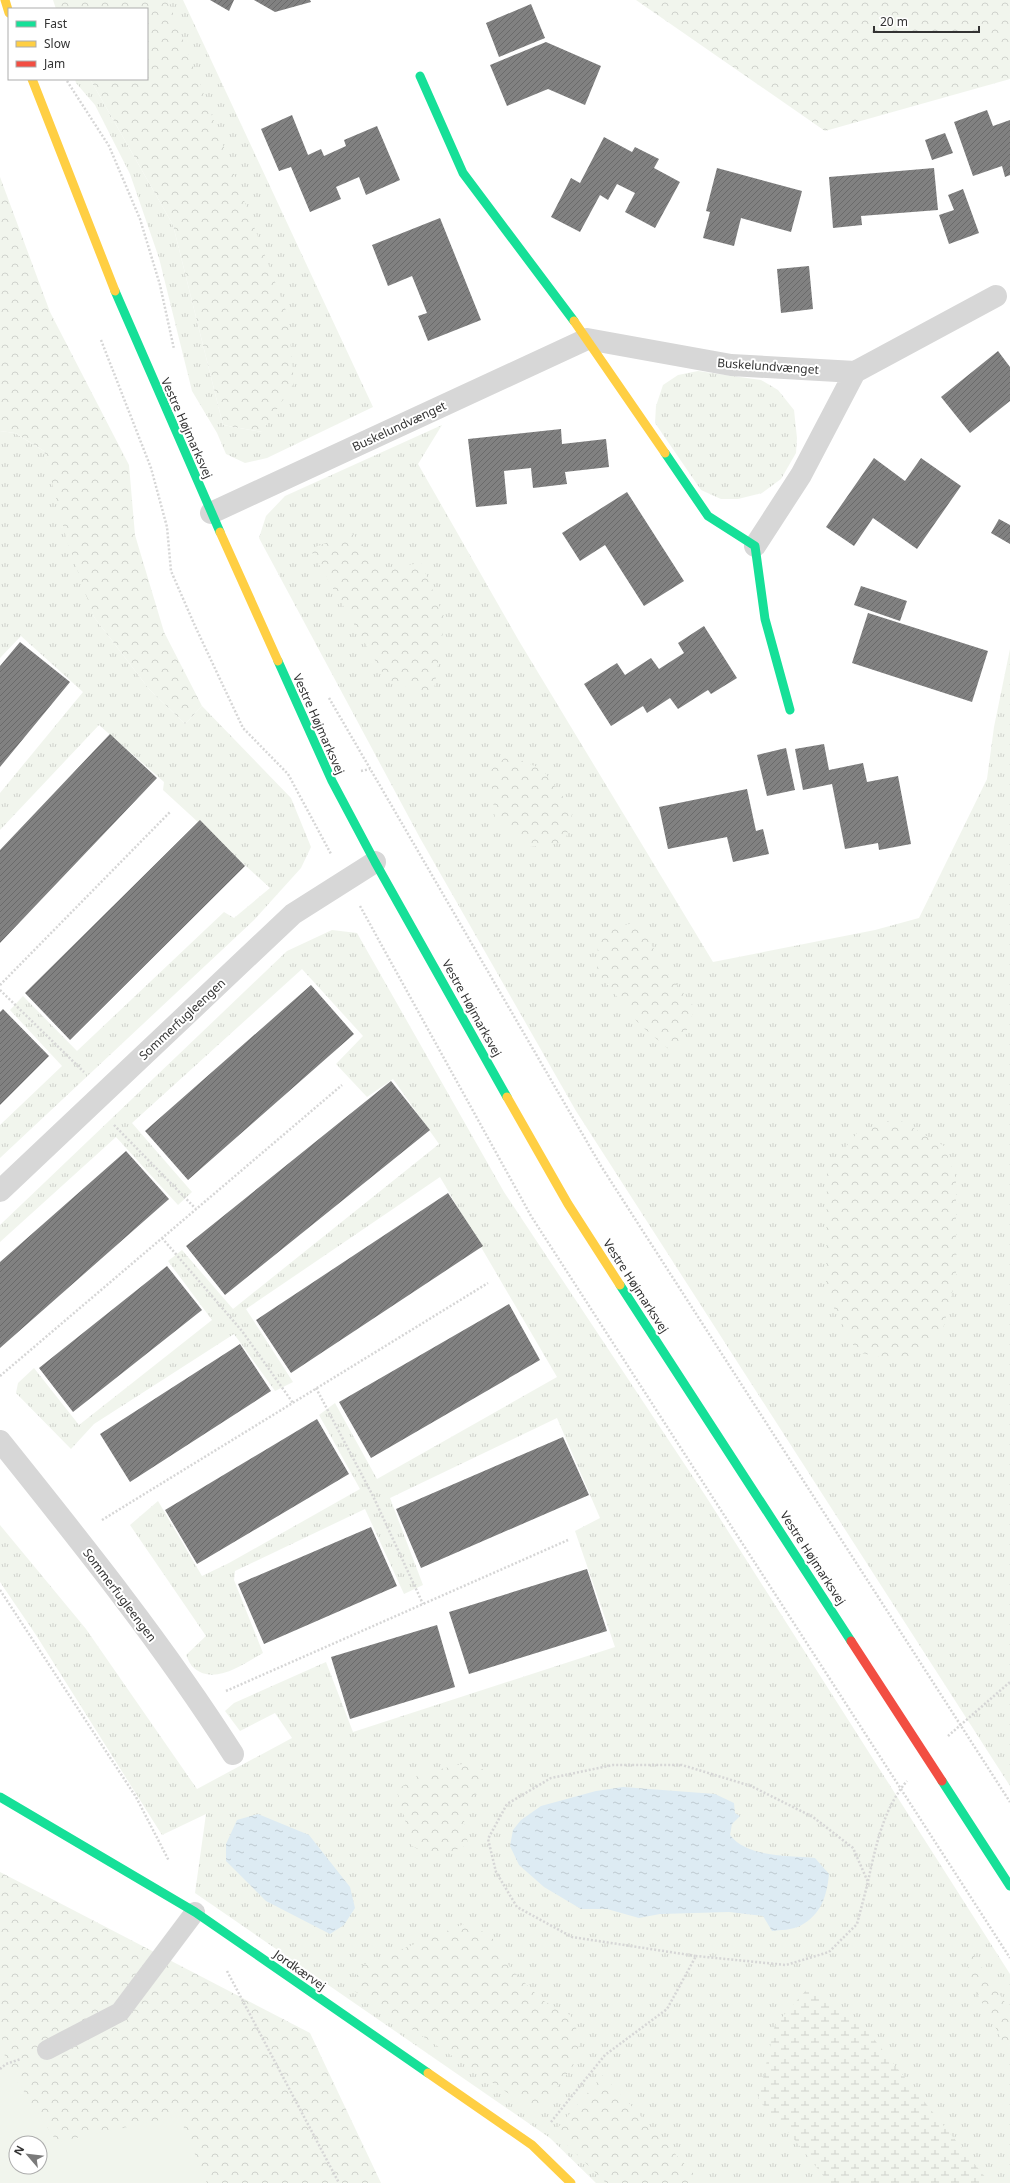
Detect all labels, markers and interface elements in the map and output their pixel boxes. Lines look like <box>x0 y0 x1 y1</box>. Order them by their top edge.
legend <box>8 8 148 80</box>
scale bar <box>874 8 979 34</box>
text: 20 m <box>880 13 908 30</box>
text: Fast <box>44 15 68 32</box>
text: Slow <box>44 35 71 52</box>
text: Jam <box>43 55 65 72</box>
street label: Buskelundvænget <box>717 354 820 378</box>
street label: Vestre Højmarksvej <box>157 375 217 481</box>
street label: Buskelundvænget <box>349 397 449 455</box>
street label: Vestre Højmarksvej <box>289 671 349 777</box>
street label: Vestre Højmarksvej <box>438 956 506 1060</box>
street label: Sommerfugleengen <box>135 974 229 1064</box>
street label: Vestre Højmarksvej <box>599 1236 673 1336</box>
street label: Vestre Højmarksvej <box>776 1508 850 1608</box>
street label: Sommerfugleengen <box>79 1545 161 1645</box>
street label: Jordkærvej <box>270 1945 330 1994</box>
north arrow <box>8 2135 48 2175</box>
text: N <box>10 2143 27 2158</box>

